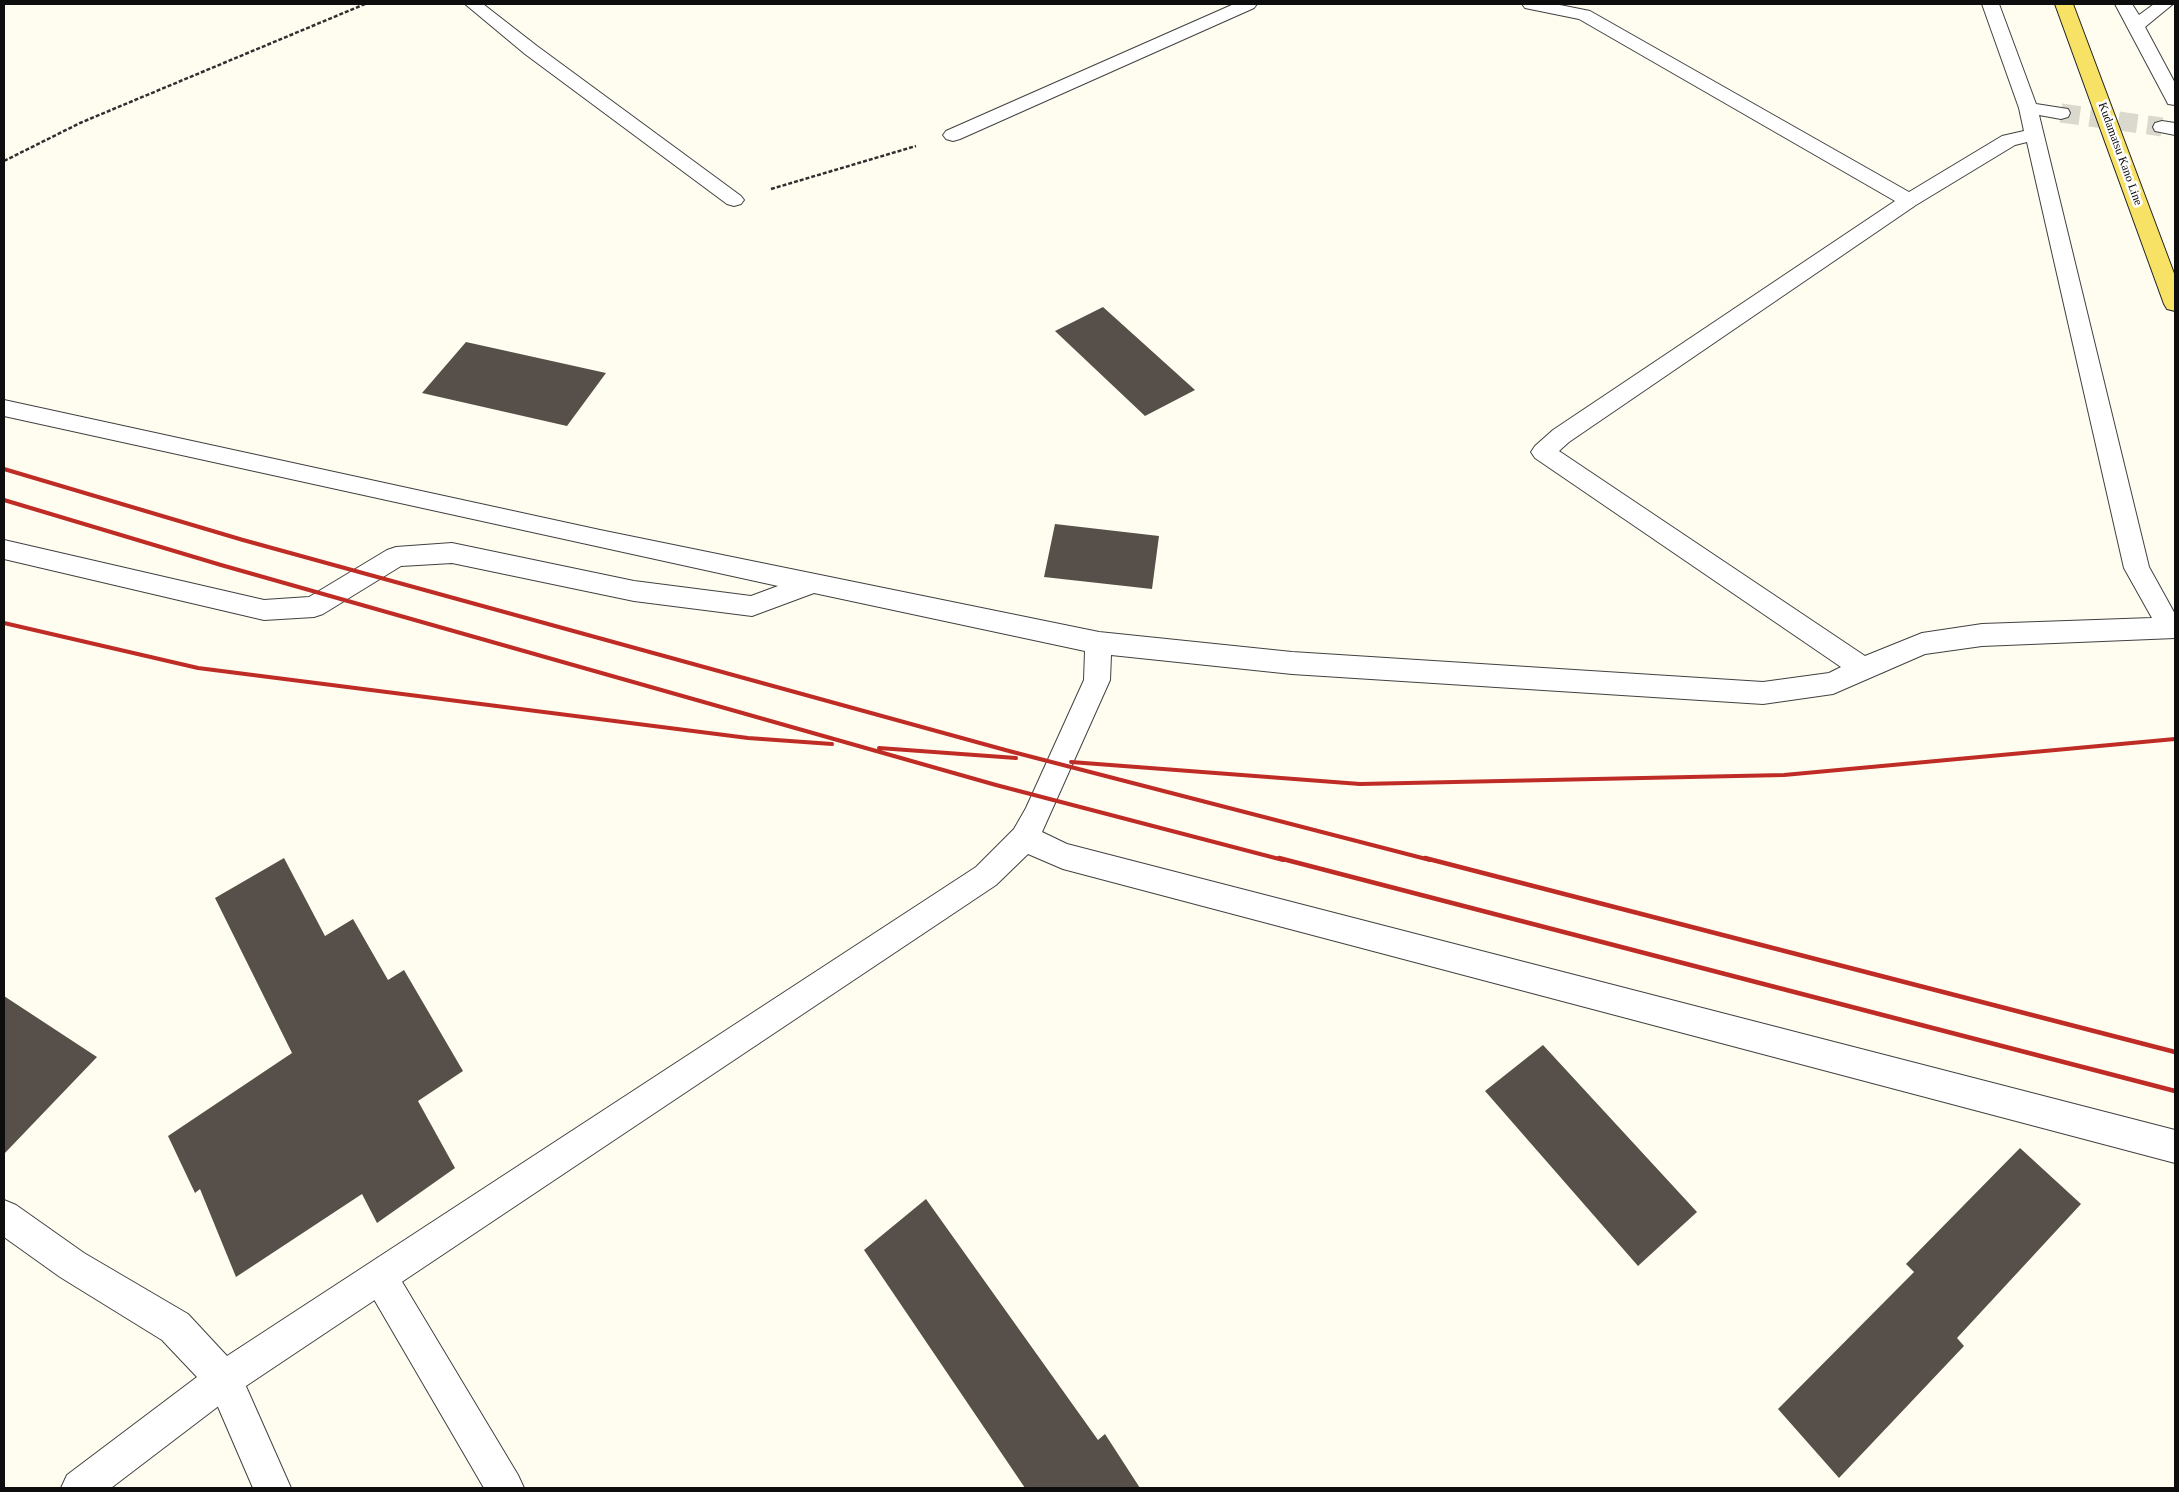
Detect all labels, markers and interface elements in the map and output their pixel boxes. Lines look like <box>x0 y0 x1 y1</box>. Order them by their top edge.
street label: Kudamatsu Kano Line <box>2092 94 2148 214</box>

